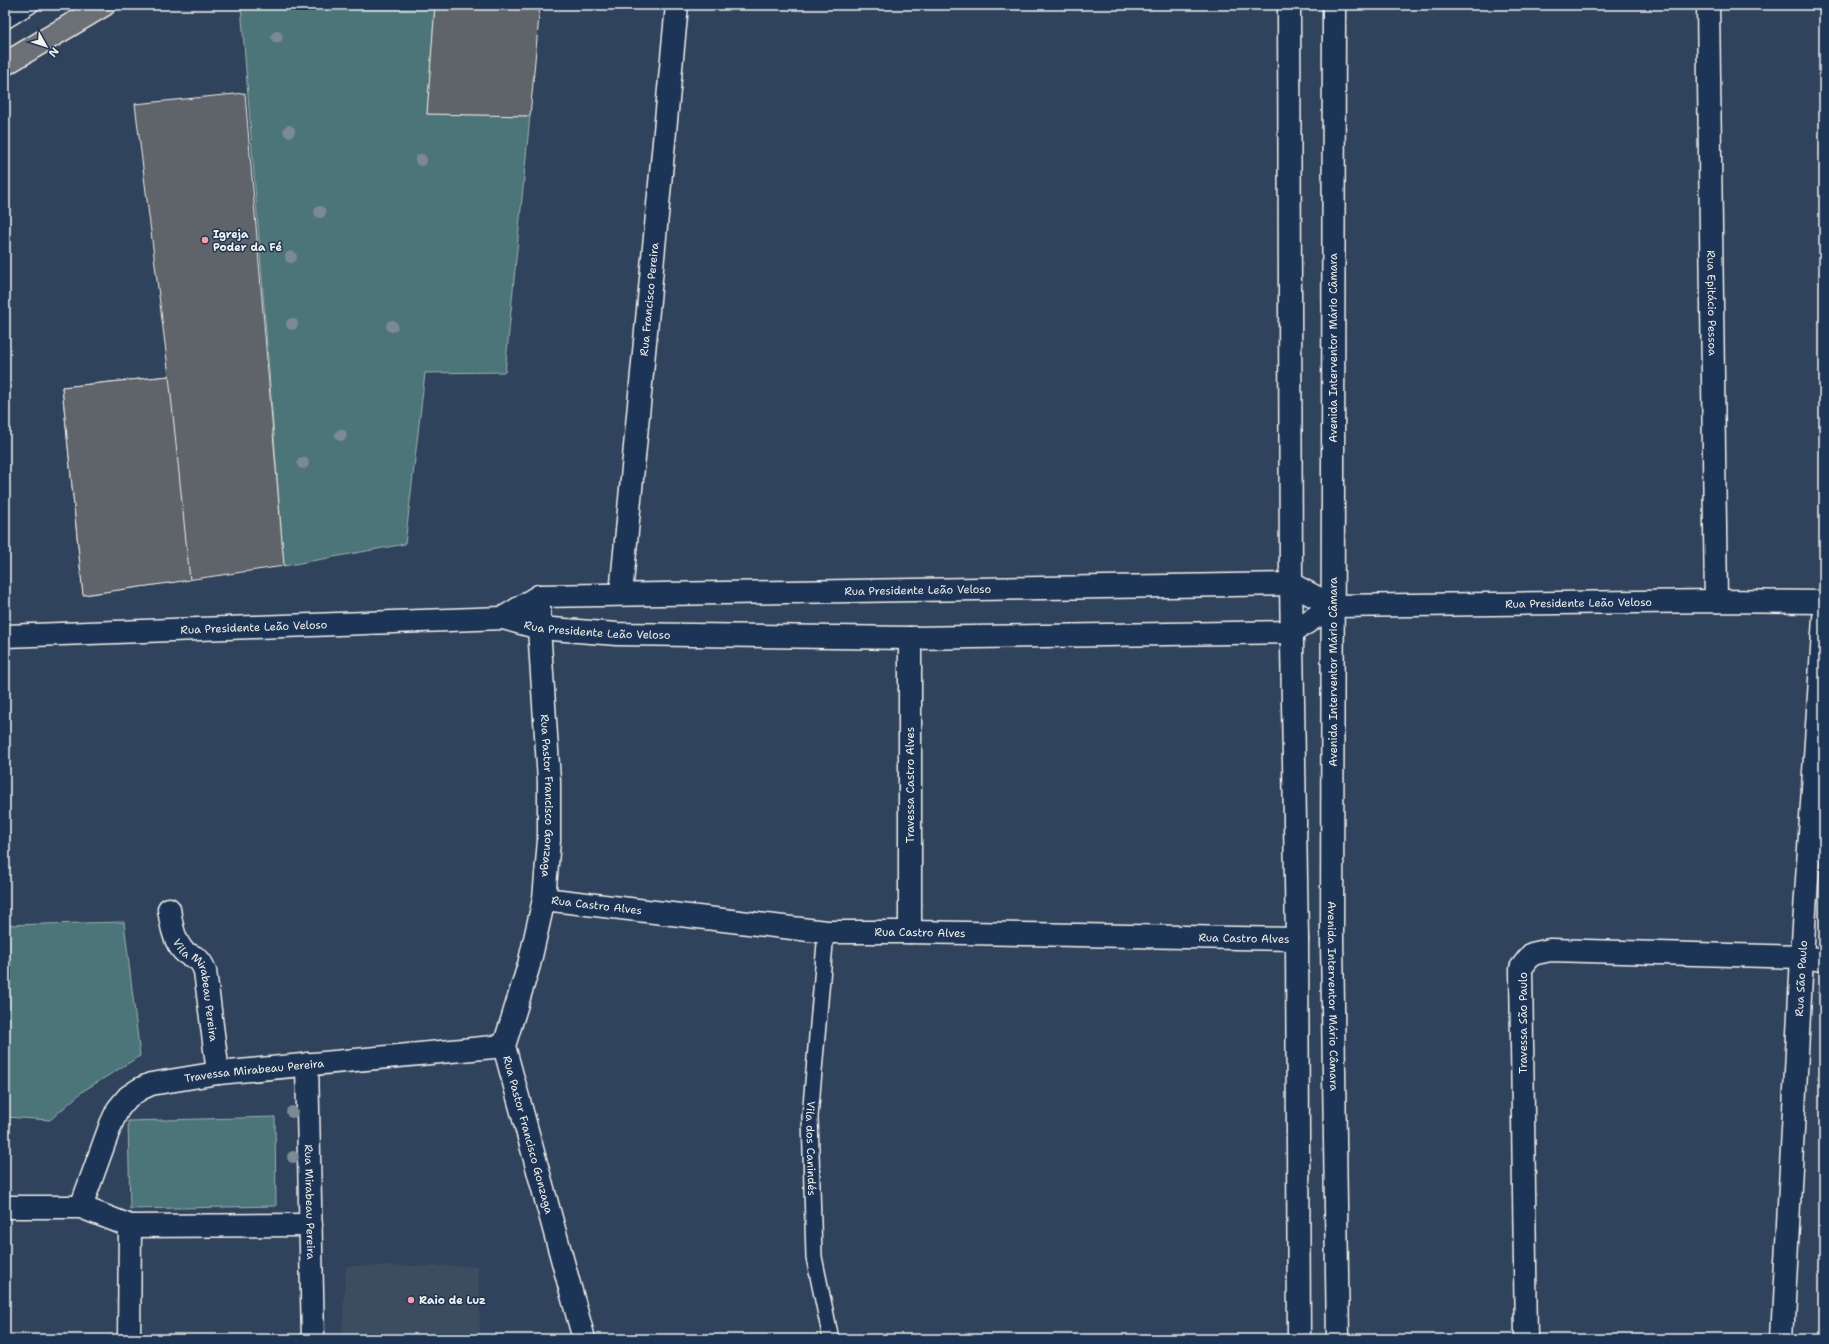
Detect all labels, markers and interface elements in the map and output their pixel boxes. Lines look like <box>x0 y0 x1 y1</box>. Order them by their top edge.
north arrow <box>26 26 66 66</box>
text: N <box>45 44 62 60</box>
place label: Igreja Poder da Fé <box>213 227 282 255</box>
marker: Igreja Poder da Fé <box>200 235 210 245</box>
street label: Rua Francisco Pereira <box>637 242 662 357</box>
street label: Rua Epitácio Pessoa <box>1703 250 1720 356</box>
street label: Avenida Interventor Mário Câmara <box>1326 253 1341 443</box>
street label: Avenida Interventor Mário Câmara <box>1326 577 1341 767</box>
street label: Rua Presidente Leão Veloso <box>844 582 992 599</box>
street label: Rua Presidente Leão Veloso <box>1505 595 1652 612</box>
street label: Rua Presidente Leão Veloso <box>180 617 328 638</box>
street label: Rua Presidente Leão Veloso <box>522 617 671 643</box>
street label: Rua Pastor Francisco Gonzaga <box>537 714 556 878</box>
street label: Travessa Castro Alves <box>903 727 918 843</box>
street label: Rua Castro Alves <box>551 893 643 918</box>
street label: Avenida Interventor Mário Câmara <box>1324 901 1341 1091</box>
street label: Rua Castro Alves <box>875 925 966 941</box>
street label: Rua Castro Alves <box>1198 930 1290 947</box>
street label: Vila Mirabeau Pereira <box>169 936 221 1043</box>
street label: Rua São Paulo <box>1792 940 1811 1017</box>
street label: Travessa São Paulo <box>1516 972 1531 1074</box>
street label: Rua Pastor Francisco Gonzaga <box>499 1054 557 1216</box>
street label: Travessa Mirabeau Pereira <box>183 1056 325 1086</box>
street label: Vila dos Canindés <box>802 1100 819 1196</box>
street label: Rua Mirabeau Pereira <box>301 1144 318 1260</box>
place label: Raio de Luz <box>419 1293 486 1308</box>
marker: Raio de Luz <box>406 1295 416 1305</box>

